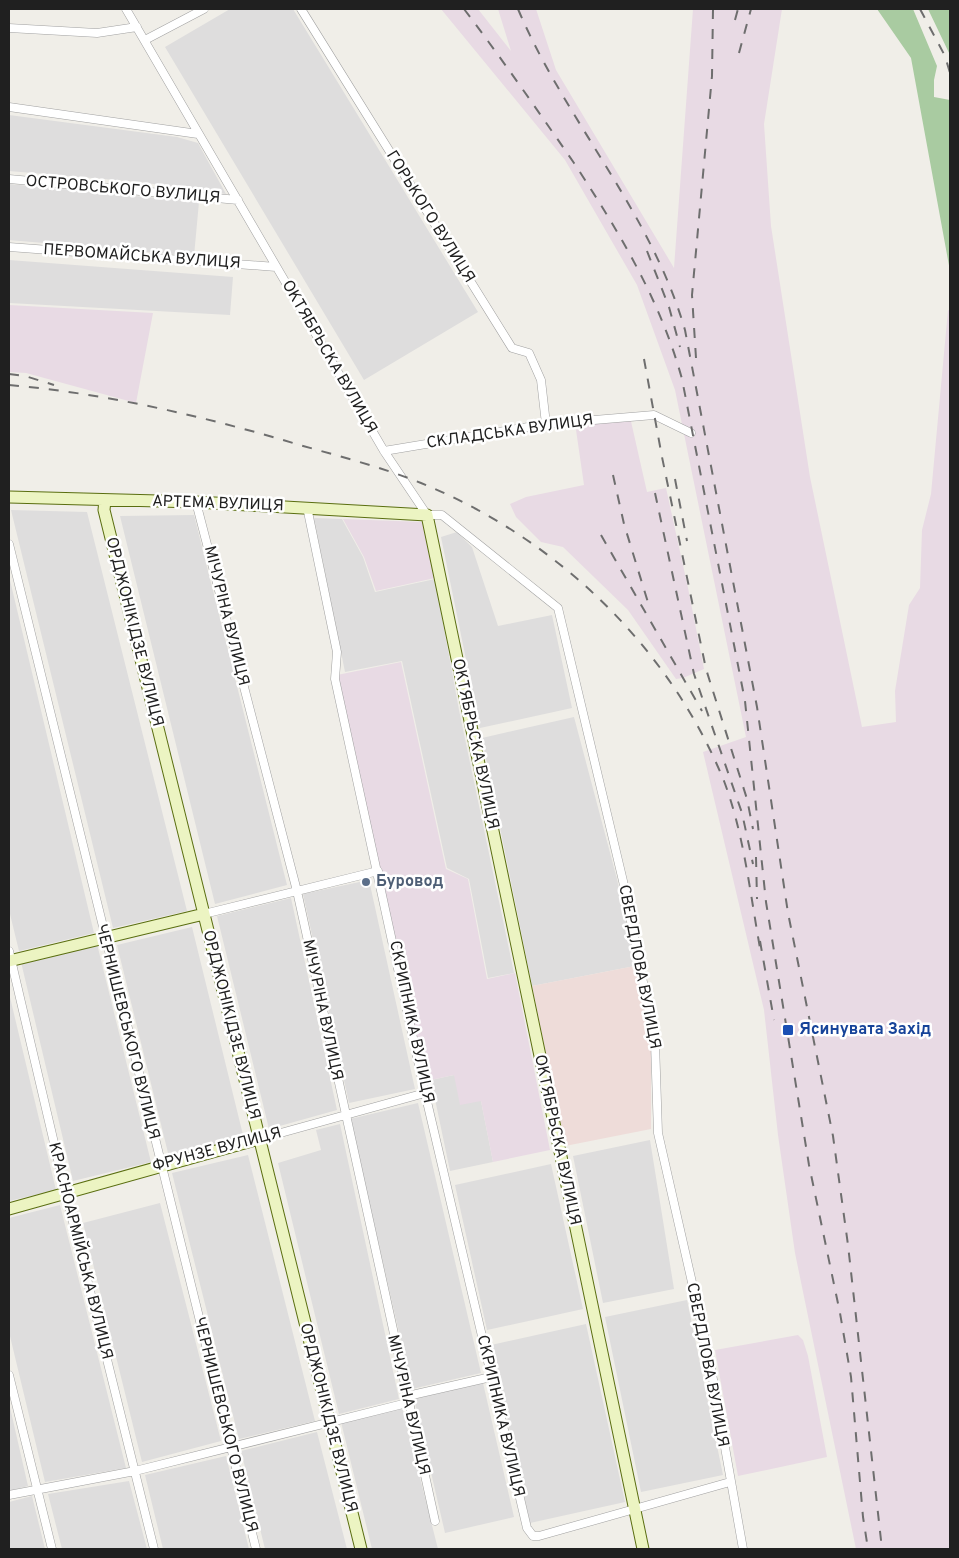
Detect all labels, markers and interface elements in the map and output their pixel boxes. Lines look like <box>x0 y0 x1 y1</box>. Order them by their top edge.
street label: ГОРЬКОГО ВУЛИЦЯ <box>381 147 479 287</box>
street label: ОСТРОВСЬКОГО ВУЛИЦЯ <box>25 172 221 208</box>
street label: ПЕРВОМАЙСЬКА ВУЛИЦЯ <box>43 238 242 274</box>
street label: ОКТЯБРЬСКА ВУЛИЦЯ <box>277 277 381 437</box>
street label: СКЛАДСЬКА ВУЛИЦЯ <box>425 410 595 454</box>
street label: АРТЕМА ВУЛИЦЯ <box>152 492 284 516</box>
street label: ОРДЖОНІКІДЗЕ ВУЛИЦЯ <box>101 535 167 729</box>
street label: МІЧУРІНА ВУЛИЦЯ <box>199 544 253 688</box>
street label: ОКТЯБРЬСКА ВУЛИЦЯ <box>447 657 503 831</box>
place label: Буровод <box>376 872 444 892</box>
marker: Буровод <box>360 876 372 888</box>
street label: СВЕРДЛОВА ВУЛИЦЯ <box>613 883 665 1051</box>
street label: ЧЕРНИШЕВСЬКОГО ВУЛИЦЯ <box>90 922 164 1142</box>
street label: ОРДЖОНІКІДЗЕ ВУЛИЦЯ <box>198 928 264 1122</box>
street label: МІЧУРІНА ВУЛИЦЯ <box>297 938 347 1082</box>
street label: СКРИПНИКА ВУЛИЦЯ <box>384 939 438 1105</box>
place label: Ясинувата Захід <box>799 1020 932 1040</box>
marker: Ясинувата Захід <box>781 1023 795 1037</box>
street label: ОКТЯБРЬСКА ВУЛИЦЯ <box>529 1053 585 1227</box>
street label: ФРУНЗЕ ВУЛИЦЯ <box>150 1123 284 1177</box>
street label: КРАСНОАРМІЙСЬКА ВУЛИЦЯ <box>43 1140 119 1362</box>
street label: СВЕРДЛОВА ВУЛИЦЯ <box>681 1281 733 1449</box>
street label: ЧЕРНИШЕВСЬКОГО ВУЛИЦЯ <box>188 1315 262 1535</box>
street label: ОРДЖОНІКІДЗЕ ВУЛИЦЯ <box>295 1321 361 1515</box>
street label: МІЧУРІНА ВУЛИЦЯ <box>382 1333 434 1477</box>
street label: СКРИПНИКА ВУЛИЦЯ <box>472 1333 528 1499</box>

